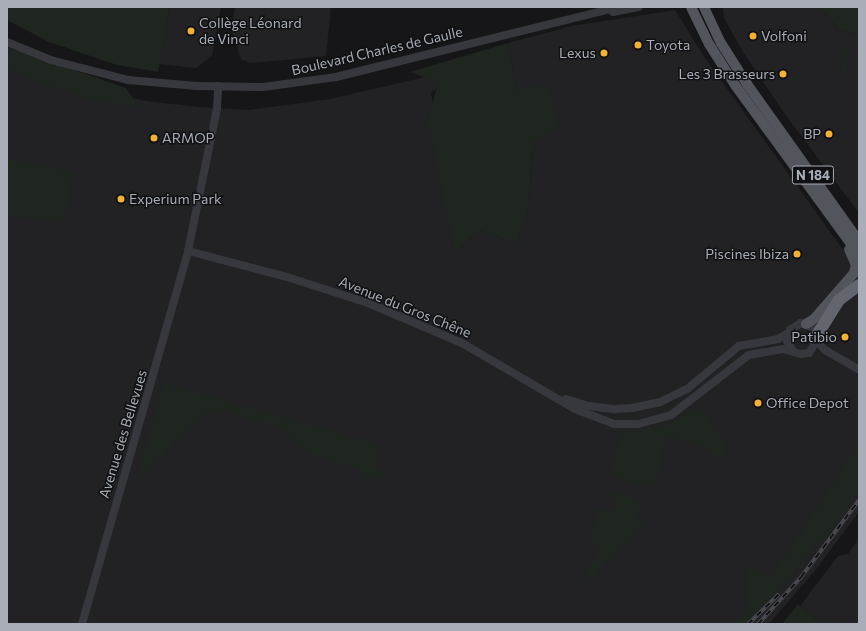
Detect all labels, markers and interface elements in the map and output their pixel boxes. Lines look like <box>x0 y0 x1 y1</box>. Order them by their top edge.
place label: Collège Léonard de Vinci <box>199 15 302 48</box>
street label: Boulevard Charles de Gaulle <box>290 23 464 79</box>
marker: Collège Léonard de Vinci <box>186 26 196 36</box>
place label: Volfoni <box>761 28 807 44</box>
marker: Volfoni <box>748 31 758 41</box>
place label: Toyota <box>646 37 690 53</box>
marker: Toyota <box>633 40 643 50</box>
place label: Lexus <box>559 45 596 61</box>
marker: Lexus <box>599 48 609 58</box>
place label: Les 3 Brasseurs <box>678 66 775 82</box>
marker: Les 3 Brasseurs <box>778 69 788 79</box>
place label: BP <box>803 126 821 142</box>
marker: BP <box>824 129 834 139</box>
place label: ARMOP <box>162 130 214 146</box>
marker: ARMOP <box>149 133 159 143</box>
road number: N 184 <box>791 164 835 186</box>
place label: Experium Park <box>129 191 222 207</box>
marker: Experium Park <box>116 194 126 204</box>
place label: Piscines Ibiza <box>705 246 789 262</box>
marker: Piscines Ibiza <box>792 249 802 259</box>
street label: Avenue du Gros Chêne <box>336 273 474 341</box>
place label: Patibio <box>791 329 837 345</box>
marker: Patibio <box>840 332 850 342</box>
street label: Avenue des Bellevues <box>95 368 151 500</box>
place label: Office Depot <box>766 395 849 411</box>
marker: Office Depot <box>753 398 763 408</box>

